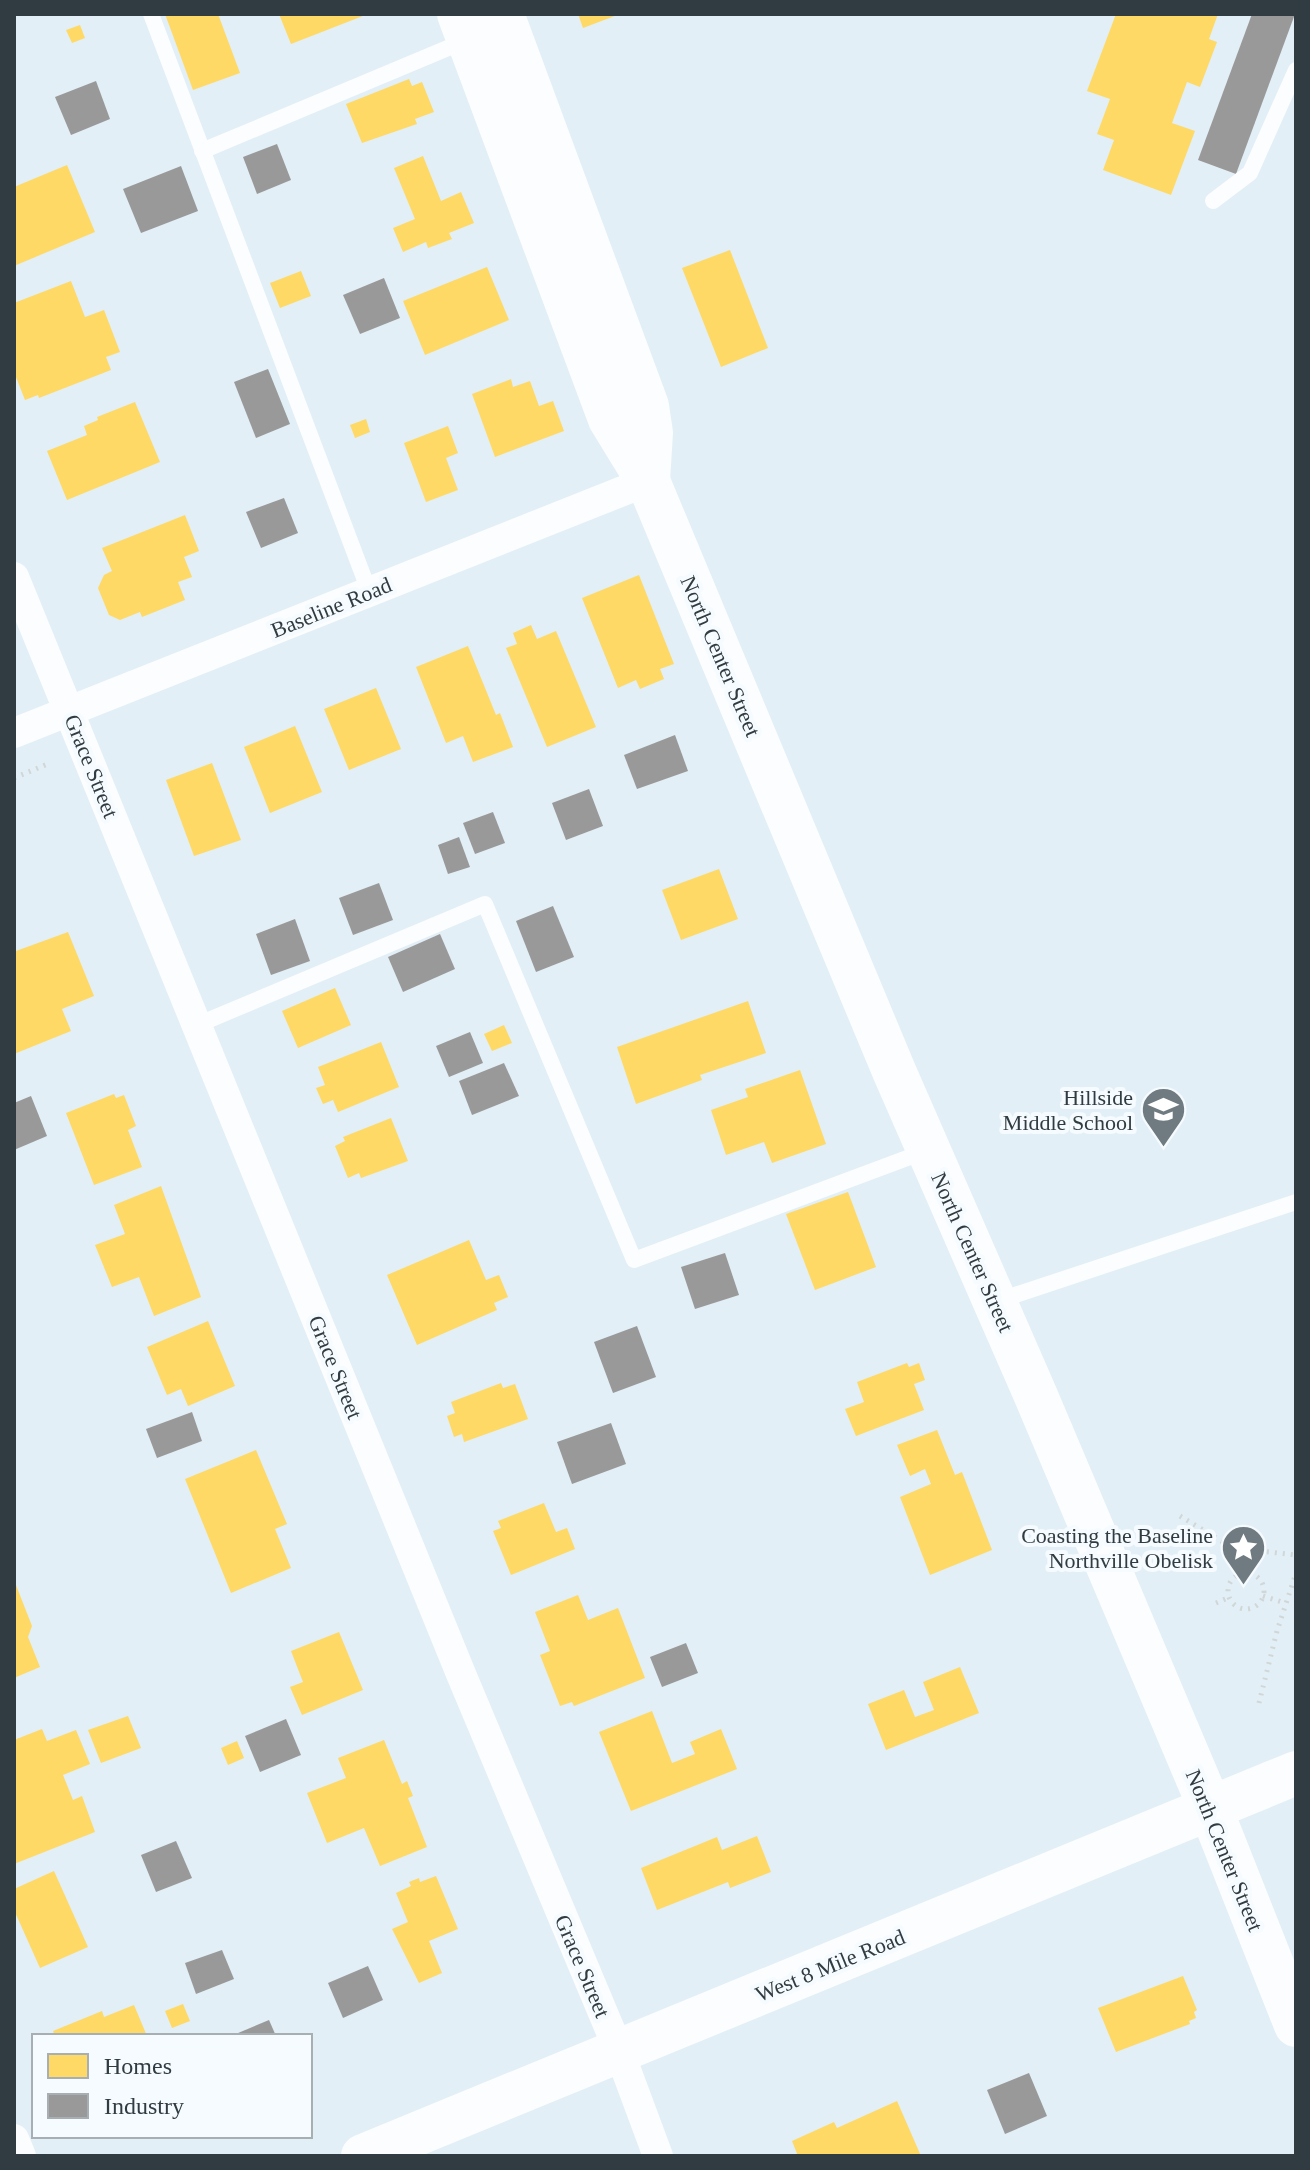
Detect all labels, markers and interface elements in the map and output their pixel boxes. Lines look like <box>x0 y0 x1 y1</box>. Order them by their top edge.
street label: Baseline Road <box>267 572 395 643</box>
street label: North Center Street <box>675 572 766 740</box>
street label: Grace Street <box>59 711 124 822</box>
place label: Hillside Middle School <box>1003 1085 1133 1135</box>
school or university icon: Hillside Middle School <box>1140 1086 1188 1149</box>
street label: North Center Street <box>926 1168 1019 1336</box>
street label: Grace Street <box>303 1312 368 1423</box>
place label: Coasting the Baseline Northville Obelisk <box>1021 1523 1213 1573</box>
place icon: Coasting the Baseline Northville Obelisk <box>1220 1524 1268 1587</box>
street label: North Center Street <box>1181 1766 1268 1935</box>
street label: Grace Street <box>550 1911 615 2021</box>
street label: West 8 Mile Road <box>752 1924 909 2007</box>
legend <box>32 2034 312 2138</box>
text: Homes <box>104 2053 172 2079</box>
text: Industry <box>104 2093 184 2119</box>

